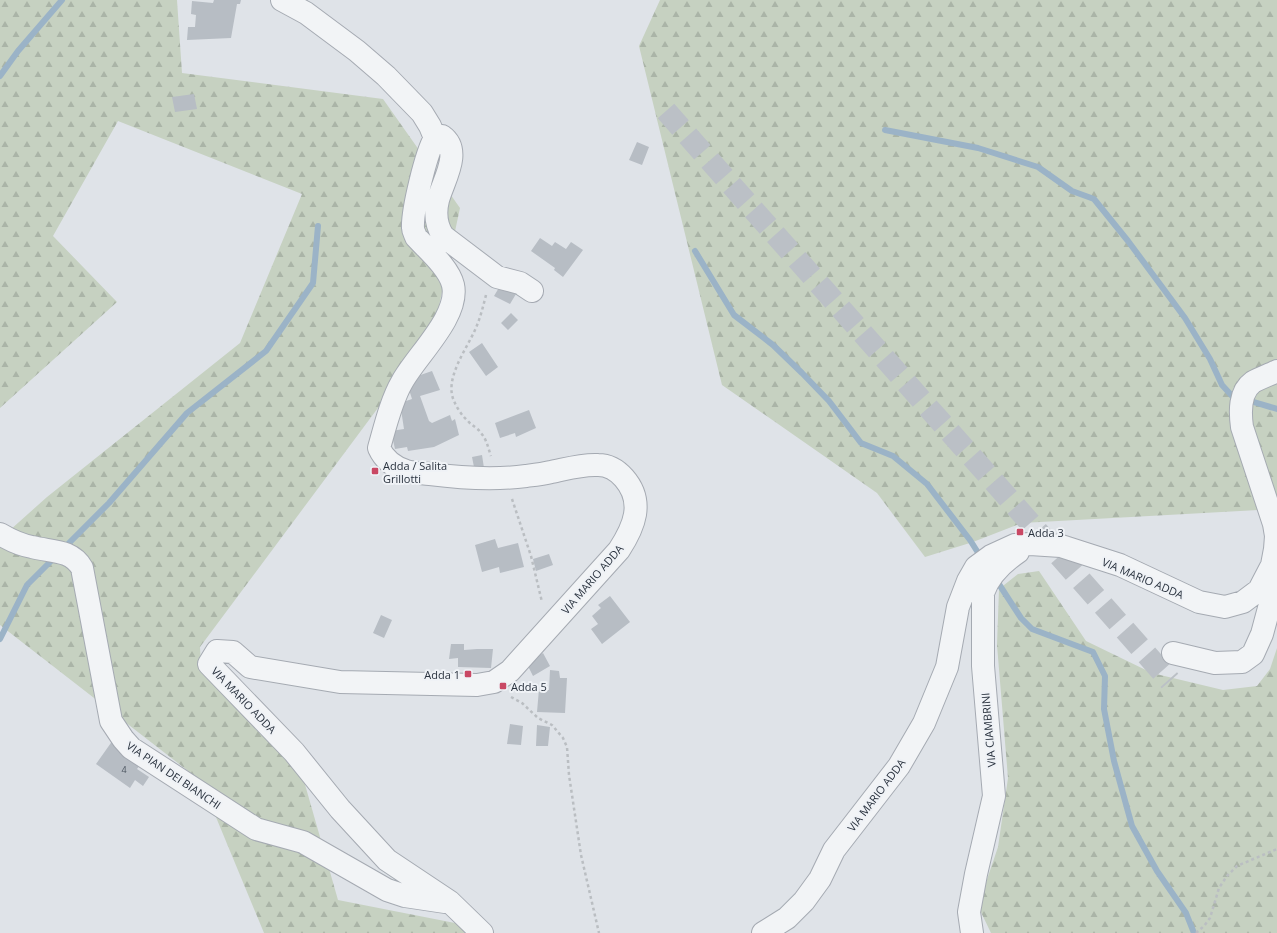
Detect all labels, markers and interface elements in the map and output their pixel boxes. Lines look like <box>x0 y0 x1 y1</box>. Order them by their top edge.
place label: Adda / Salita Grillotti <box>383 458 447 486</box>
marker: Adda / Salita Grillotti <box>370 466 380 476</box>
place label: Adda 3 <box>1028 525 1064 540</box>
marker: Adda 3 <box>1015 527 1025 537</box>
street label: VIA MARIO ADDA <box>558 541 626 617</box>
street label: VIA MARIO ADDA <box>1100 554 1186 602</box>
street label: VIA MARIO ADDA <box>208 663 280 737</box>
place label: Adda 1 <box>424 667 460 682</box>
marker: Adda 1 <box>463 669 473 679</box>
place label: Adda 5 <box>511 679 547 694</box>
marker: Adda 5 <box>498 681 508 691</box>
street label: VIA CIAMBRINI <box>977 692 999 768</box>
street label: VIA PIAN DEI BIANCHI <box>124 738 224 812</box>
street label: VIA MARIO ADDA <box>844 756 908 834</box>
house number: 4 <box>121 763 127 776</box>

